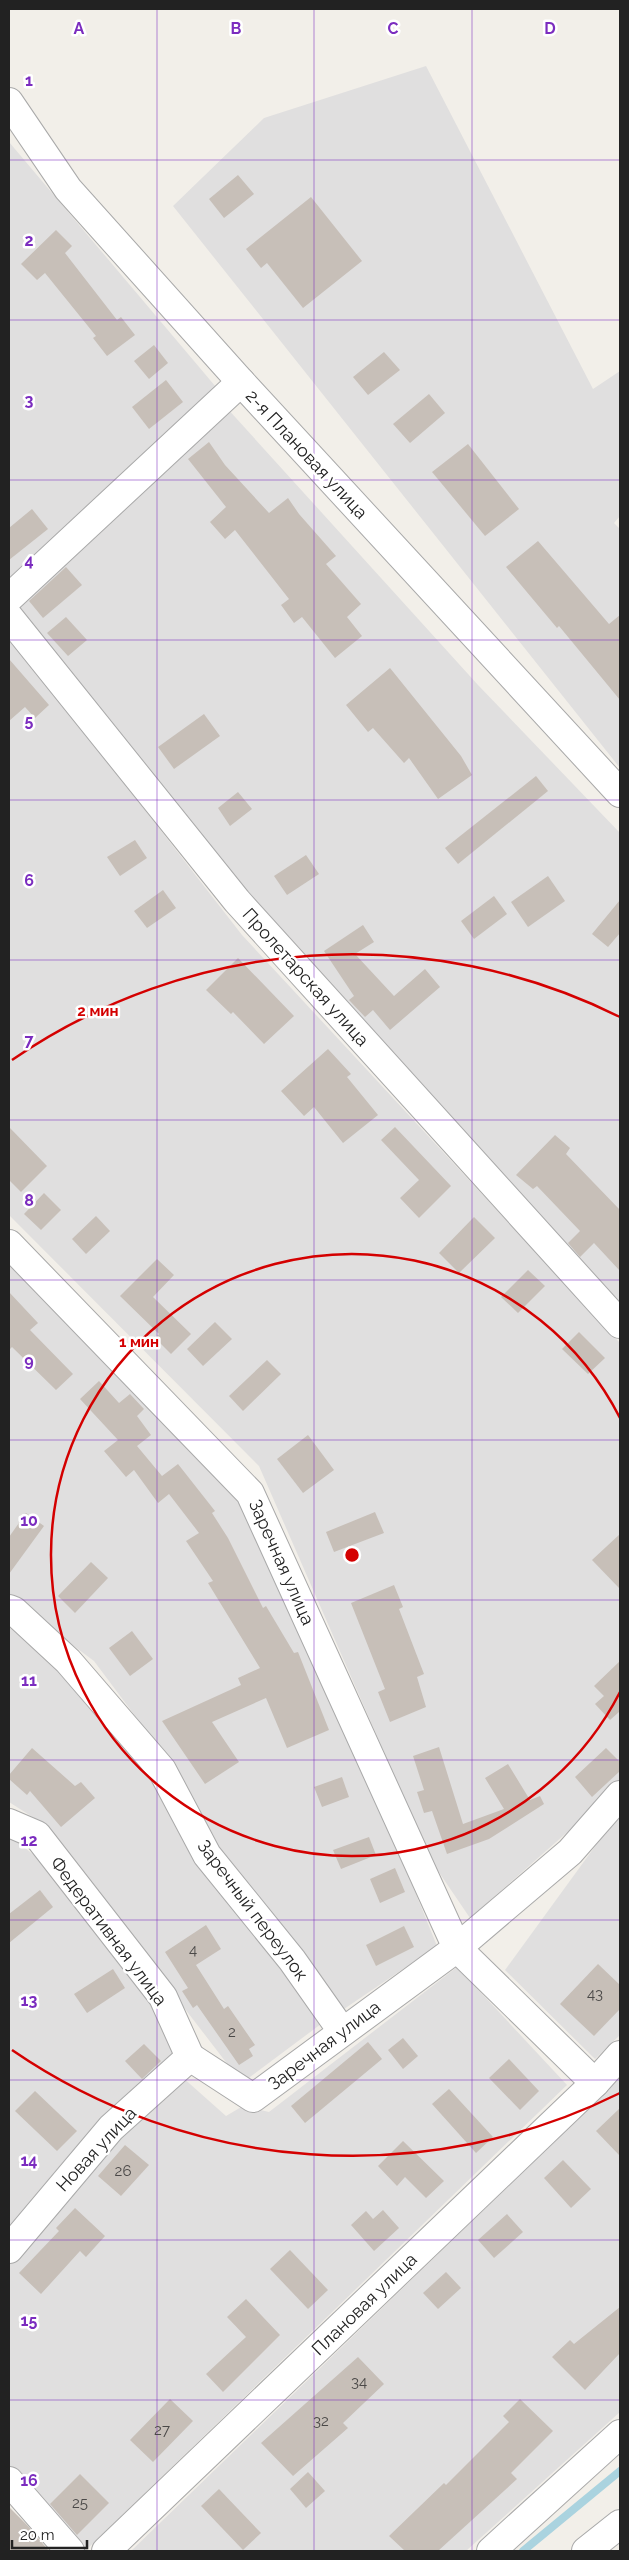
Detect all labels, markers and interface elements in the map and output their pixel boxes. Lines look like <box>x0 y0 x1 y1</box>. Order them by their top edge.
text: A <box>74 19 85 38</box>
text: B <box>231 19 242 38</box>
text: C <box>388 19 399 38</box>
text: D <box>544 19 556 38</box>
text: 1 <box>25 71 33 90</box>
text: 2 <box>24 231 34 250</box>
street label: 2-я Плановая улица <box>242 385 372 523</box>
text: 3 <box>25 391 34 410</box>
text: 4 <box>24 551 34 570</box>
text: 5 <box>25 711 34 730</box>
text: 6 <box>24 871 34 890</box>
street label: Пролетарская улица <box>239 904 373 1050</box>
text: 2 мин <box>77 1002 119 1020</box>
text: 7 <box>25 1031 34 1050</box>
text: 8 <box>24 1191 34 1210</box>
text: 1 мин <box>119 1333 159 1351</box>
text: 9 <box>24 1351 34 1370</box>
street label: Заречная улица <box>245 1496 319 1628</box>
text: 10 <box>20 1511 38 1530</box>
centre of rings <box>343 1546 361 1564</box>
text: 11 <box>21 1671 37 1690</box>
text: 12 <box>21 1831 37 1850</box>
street label: Заречный переулок <box>193 1835 313 1985</box>
street label: Федеративная улица <box>46 1853 172 2009</box>
house number: 4 <box>189 1941 197 1959</box>
house number: 43 <box>587 1985 603 2003</box>
text: 13 <box>21 1991 37 2010</box>
street label: Заречная улица <box>264 1996 384 2094</box>
house number: 2 <box>228 2023 236 2041</box>
street label: Новая улица <box>52 2102 140 2196</box>
text: 14 <box>20 2151 38 2170</box>
house number: 26 <box>115 2162 131 2180</box>
street label: Плановая улица <box>307 2249 421 2359</box>
text: 15 <box>21 2311 38 2330</box>
house number: 34 <box>351 2373 367 2391</box>
house number: 32 <box>313 2412 329 2430</box>
house number: 27 <box>154 2421 170 2439</box>
text: 16 <box>20 2471 38 2490</box>
house number: 25 <box>72 2494 88 2512</box>
scale bar <box>12 2518 88 2550</box>
text: 20 m <box>20 2526 55 2544</box>

